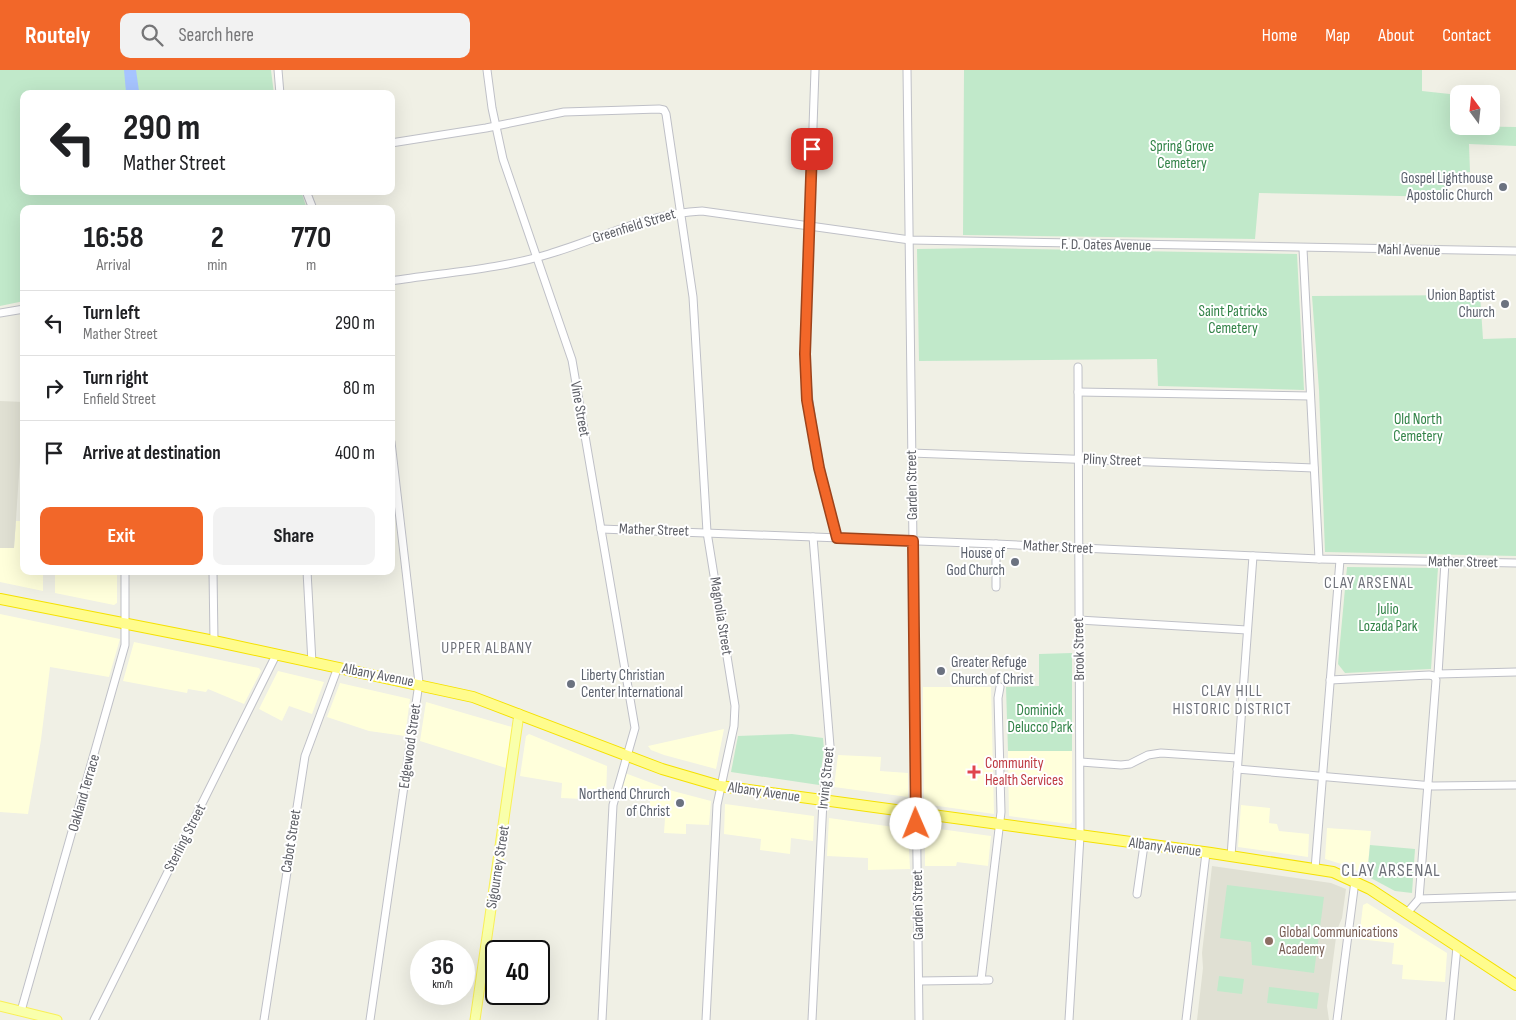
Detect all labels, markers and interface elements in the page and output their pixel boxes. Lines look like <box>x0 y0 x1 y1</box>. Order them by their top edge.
search box <box>120 13 470 58</box>
text: Routely <box>25 21 90 50</box>
icon: search <box>138 21 166 49</box>
text: Search here <box>178 24 254 47</box>
text: Home <box>1262 25 1297 46</box>
text: Map <box>1325 25 1350 46</box>
text: About <box>1378 25 1414 46</box>
text: Contact <box>1442 25 1491 46</box>
north arrow <box>1450 85 1500 135</box>
map controls <box>1450 85 1500 135</box>
text: 290 m <box>123 107 200 150</box>
icon: left <box>40 110 105 175</box>
pin <box>791 128 833 170</box>
icon: arrive <box>798 135 826 163</box>
park label: Spring Grove Cemetery <box>1150 137 1214 173</box>
text: Mather Street <box>123 150 226 177</box>
place label: Gospel Lighthouse Apostolic Church <box>1401 169 1493 205</box>
marker: Gospel Lighthouse Apostolic Church <box>1497 181 1509 193</box>
street label: Greenfield Street <box>590 204 678 248</box>
text: 16:58 <box>84 220 144 256</box>
text: 2 <box>211 220 224 256</box>
text: 770 <box>291 220 331 256</box>
street label: F. D. Oates Avenue <box>1061 235 1151 255</box>
street label: Mahl Avenue <box>1377 240 1441 260</box>
text: Arrival <box>96 256 131 275</box>
text: min <box>207 256 227 275</box>
text: m <box>306 256 316 275</box>
place label: Union Baptist Church <box>1427 286 1495 322</box>
marker: Union Baptist Church <box>1499 298 1511 310</box>
text: Turn left <box>83 302 140 325</box>
park label: Saint Patricks Cemetery <box>1199 302 1267 338</box>
icon: left <box>40 309 68 337</box>
text: 290 m <box>335 312 375 335</box>
text: Mather Street <box>83 325 158 344</box>
text: Turn right <box>83 367 148 390</box>
icon: right <box>40 374 68 402</box>
text: 80 m <box>343 377 375 400</box>
street label: Vine Street <box>566 380 594 439</box>
text: Enfield Street <box>83 390 156 409</box>
park label: Old North Cemetery <box>1393 410 1443 446</box>
icon: arrive <box>40 439 68 467</box>
text: Arrive at destination <box>83 442 221 465</box>
text: 400 m <box>335 442 375 465</box>
street label: Garden Street <box>902 449 922 520</box>
street label: Pliny Street <box>1082 449 1142 471</box>
button: Exit <box>40 507 203 565</box>
button: Share <box>213 507 375 565</box>
street label: Mather Street <box>619 519 690 541</box>
street label: Mather Street <box>1023 536 1094 558</box>
place label: House of God Church <box>946 544 1006 580</box>
street label: Mather Street <box>1428 552 1499 572</box>
marker: House of God Church <box>1009 556 1021 568</box>
district label: CLAY ARSENAL <box>1324 574 1414 593</box>
street label: Magnolia Street <box>705 575 737 657</box>
park label: Julio Lozada Park <box>1358 600 1418 636</box>
street label: Brook Street <box>1069 617 1089 681</box>
district label: UPPER ALBANY <box>441 639 533 658</box>
place label: Greater Refuge Church of Christ <box>951 653 1034 689</box>
street label: Albany Avenue <box>340 659 415 691</box>
marker: Greater Refuge Church of Christ <box>935 665 947 677</box>
place label: Liberty Christian Center International <box>581 666 683 702</box>
marker: Liberty Christian Center International <box>565 678 577 690</box>
district label: CLAY HILL HISTORIC DISTRICT <box>1172 682 1292 719</box>
park label: Dominick Delucco Park <box>1008 701 1073 737</box>
street label: Edgewood Street <box>395 702 425 790</box>
street label: Irving Street <box>813 746 839 810</box>
street label: Oakland Terrace <box>64 752 104 834</box>
place label: Community Health Services <box>985 754 1063 790</box>
marker: Community Health Services <box>967 765 981 779</box>
street label: Albany Avenue <box>726 777 801 806</box>
place label: Northend Chrurch of Christ <box>579 785 670 821</box>
marker: Northend Chrurch of Christ <box>674 797 686 809</box>
position arrow <box>889 797 941 849</box>
street label: Sterling Street <box>160 801 210 875</box>
street label: Cabot Street <box>277 808 305 874</box>
street label: Sigourney Street <box>482 824 514 910</box>
street label: Albany Avenue <box>1127 833 1202 861</box>
district label: CLAY ARSENAL <box>1341 860 1441 881</box>
street label: Garden Street <box>908 869 928 940</box>
place label: Global Communications Academy <box>1278 923 1398 959</box>
marker: Global Communications Academy <box>1263 935 1275 947</box>
speed limit sign: 40 <box>485 940 550 1005</box>
text: 36 <box>431 951 454 982</box>
text: km/h <box>432 977 453 992</box>

